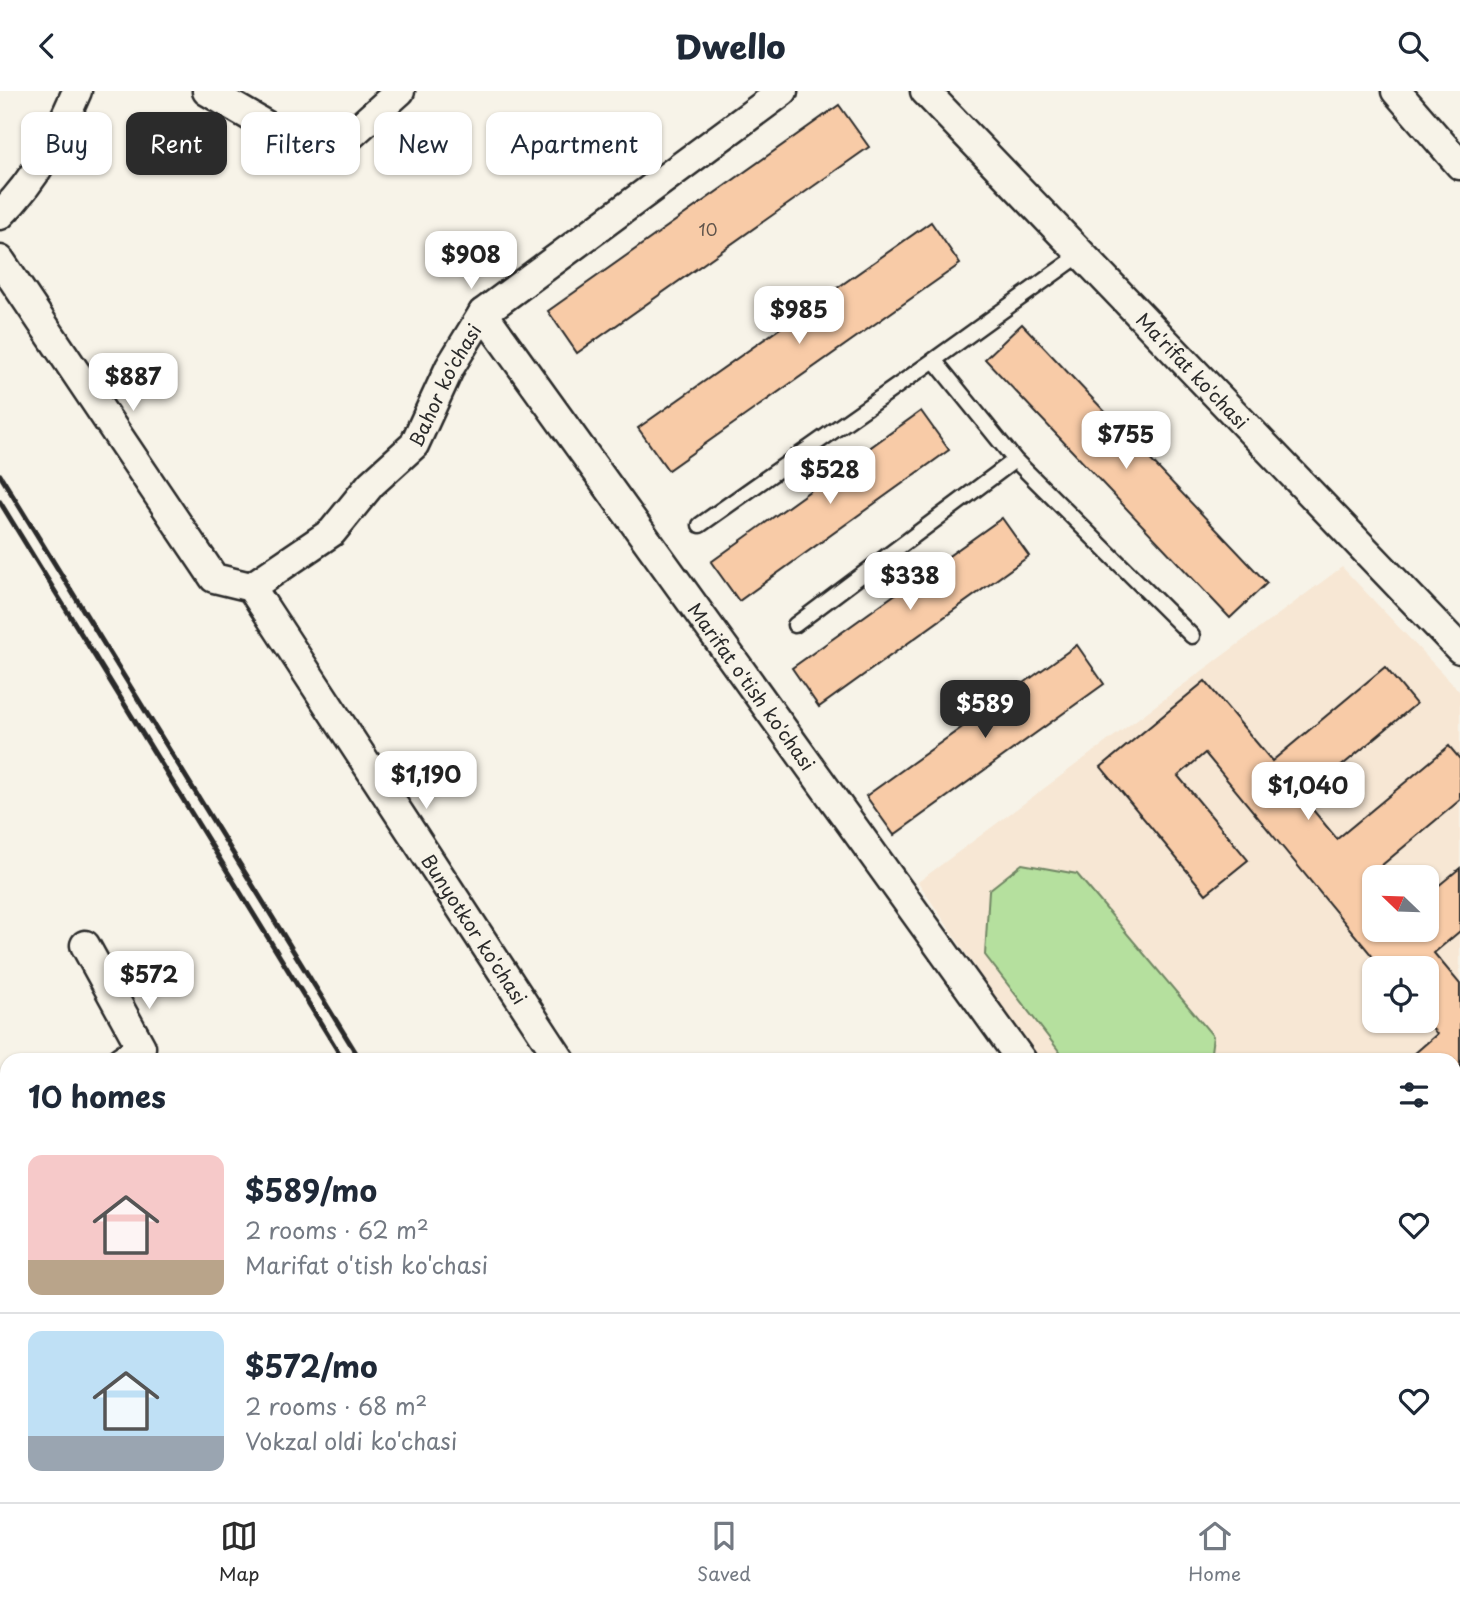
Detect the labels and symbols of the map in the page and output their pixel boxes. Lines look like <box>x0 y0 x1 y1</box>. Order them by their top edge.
house number: 10 <box>699 217 717 241</box>
pin: $908 <box>430 231 512 291</box>
pin: $985 <box>758 287 840 346</box>
street label: Ma'rifat ko'chasi <box>1130 306 1255 435</box>
street label: Bahor ko'chasi <box>401 318 487 451</box>
pin: $887 <box>92 353 174 413</box>
pin: $755 <box>1085 411 1167 471</box>
pin: $528 <box>789 447 871 506</box>
pin: $338 <box>869 553 951 612</box>
street label: Marifat o'tish ko'chasi <box>682 596 822 776</box>
pin: $589 <box>944 681 1026 740</box>
pin: $1,190 <box>369 751 483 811</box>
pin: $1,040 <box>1251 763 1365 822</box>
street label: Bunyotkor ko'chasi <box>415 848 534 1010</box>
north arrow <box>1362 865 1438 941</box>
pin: $572 <box>108 951 190 1011</box>

